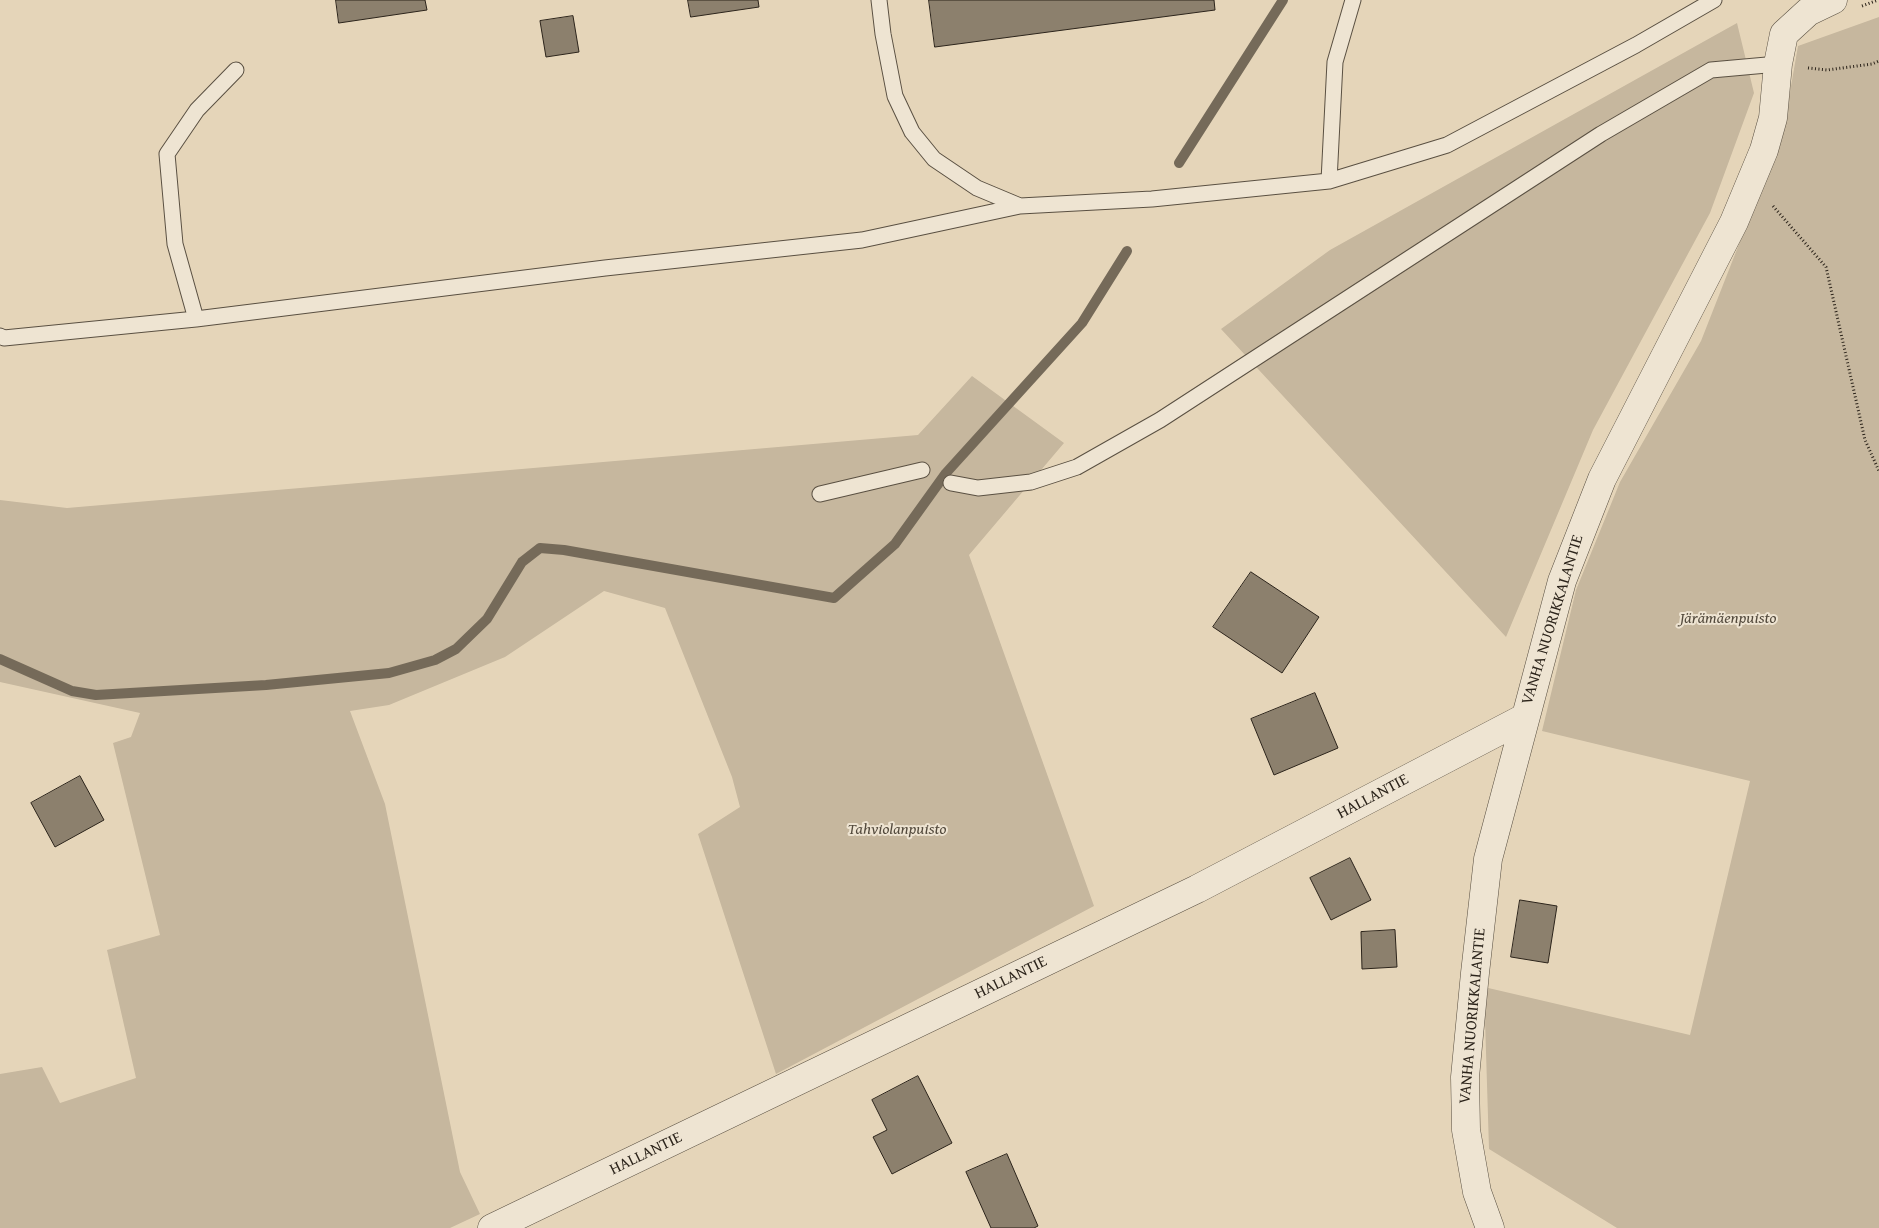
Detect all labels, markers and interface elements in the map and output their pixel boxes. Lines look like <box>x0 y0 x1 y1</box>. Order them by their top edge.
street label: VANHA NUORIKKALANTIE <box>1518 533 1588 707</box>
park label: Järämäenpuisto <box>1680 609 1776 629</box>
street label: HALLANTIE <box>1334 770 1412 824</box>
park label: Tahviolanpuisto <box>848 820 946 840</box>
street label: VANHA NUORIKKALANTIE <box>1456 927 1490 1105</box>
street label: HALLANTIE <box>972 952 1050 1004</box>
street label: HALLANTIE <box>607 1128 685 1180</box>

